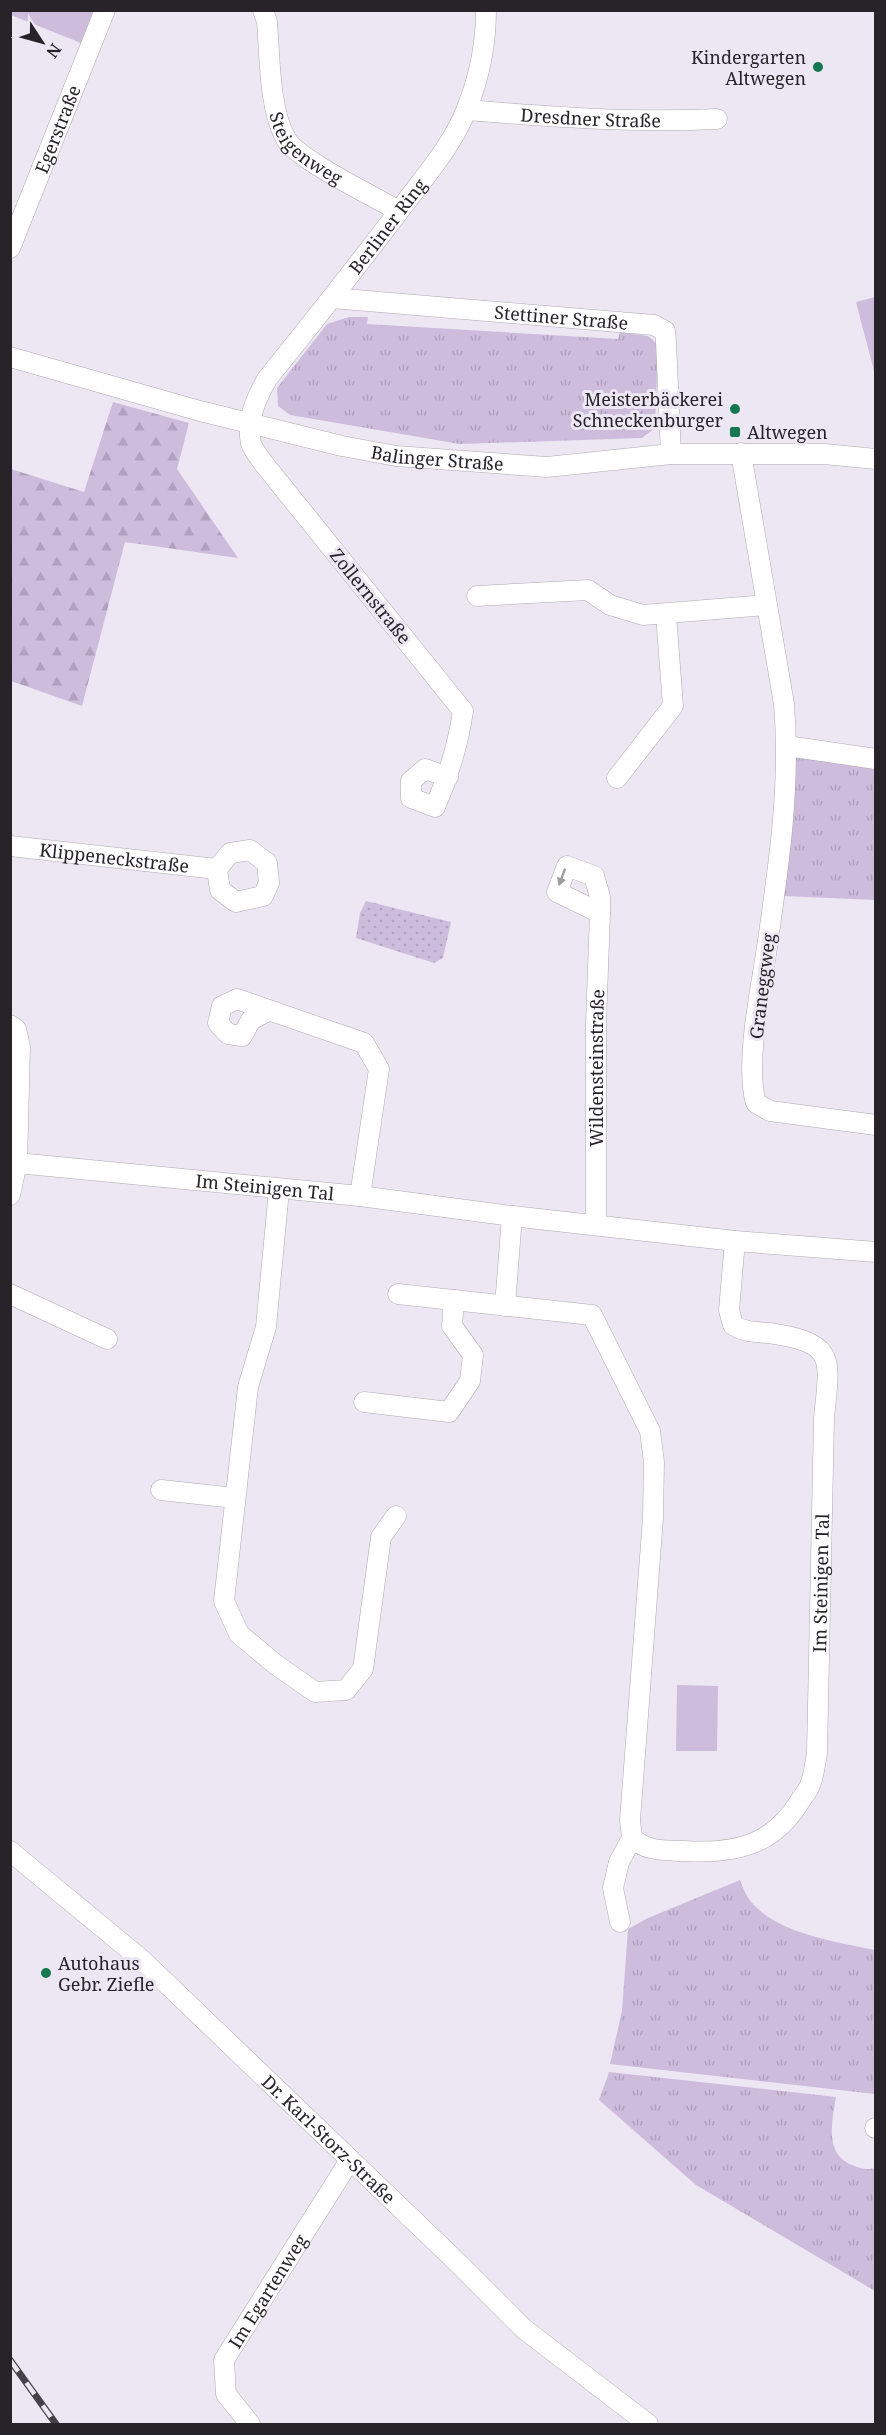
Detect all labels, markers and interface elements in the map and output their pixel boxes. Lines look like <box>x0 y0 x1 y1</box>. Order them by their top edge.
north arrow <box>12 12 72 72</box>
text: N <box>41 39 67 63</box>
place label: Kindergarten Altwegen <box>691 45 806 90</box>
marker: Kindergarten Altwegen <box>811 60 825 74</box>
street label: Egerstraße <box>29 81 86 177</box>
street label: Dresdner Straße <box>520 102 661 132</box>
street label: Steigenweg <box>264 109 347 190</box>
street label: Berliner Ring <box>343 173 432 279</box>
street label: Stettiner Straße <box>493 300 629 335</box>
place label: Meisterbäckerei Schneckenburger <box>573 387 724 432</box>
marker: Meisterbäckerei Schneckenburger <box>728 402 742 416</box>
place label: Altwegen <box>747 420 828 444</box>
marker: Altwegen <box>728 425 742 439</box>
street label: Balinger Straße <box>369 440 504 476</box>
street label: Zollernstraße <box>325 543 417 649</box>
street label: Klippeneckstraße <box>38 837 190 878</box>
one-way arrow <box>557 868 567 886</box>
street label: Graneggweg <box>744 931 780 1040</box>
street label: Wildensteinstraße <box>584 989 609 1147</box>
street label: Im Steinigen Tal <box>194 1168 336 1205</box>
street label: Im Steinigen Tal <box>807 1513 834 1653</box>
place label: Autohaus Gebr. Ziefle <box>58 1951 154 1996</box>
marker: Autohaus Gebr. Ziefle <box>39 1966 53 1980</box>
street label: Dr. Karl-Storz-Straße <box>257 2069 401 2209</box>
street label: Im Egartenweg <box>223 2229 313 2353</box>

